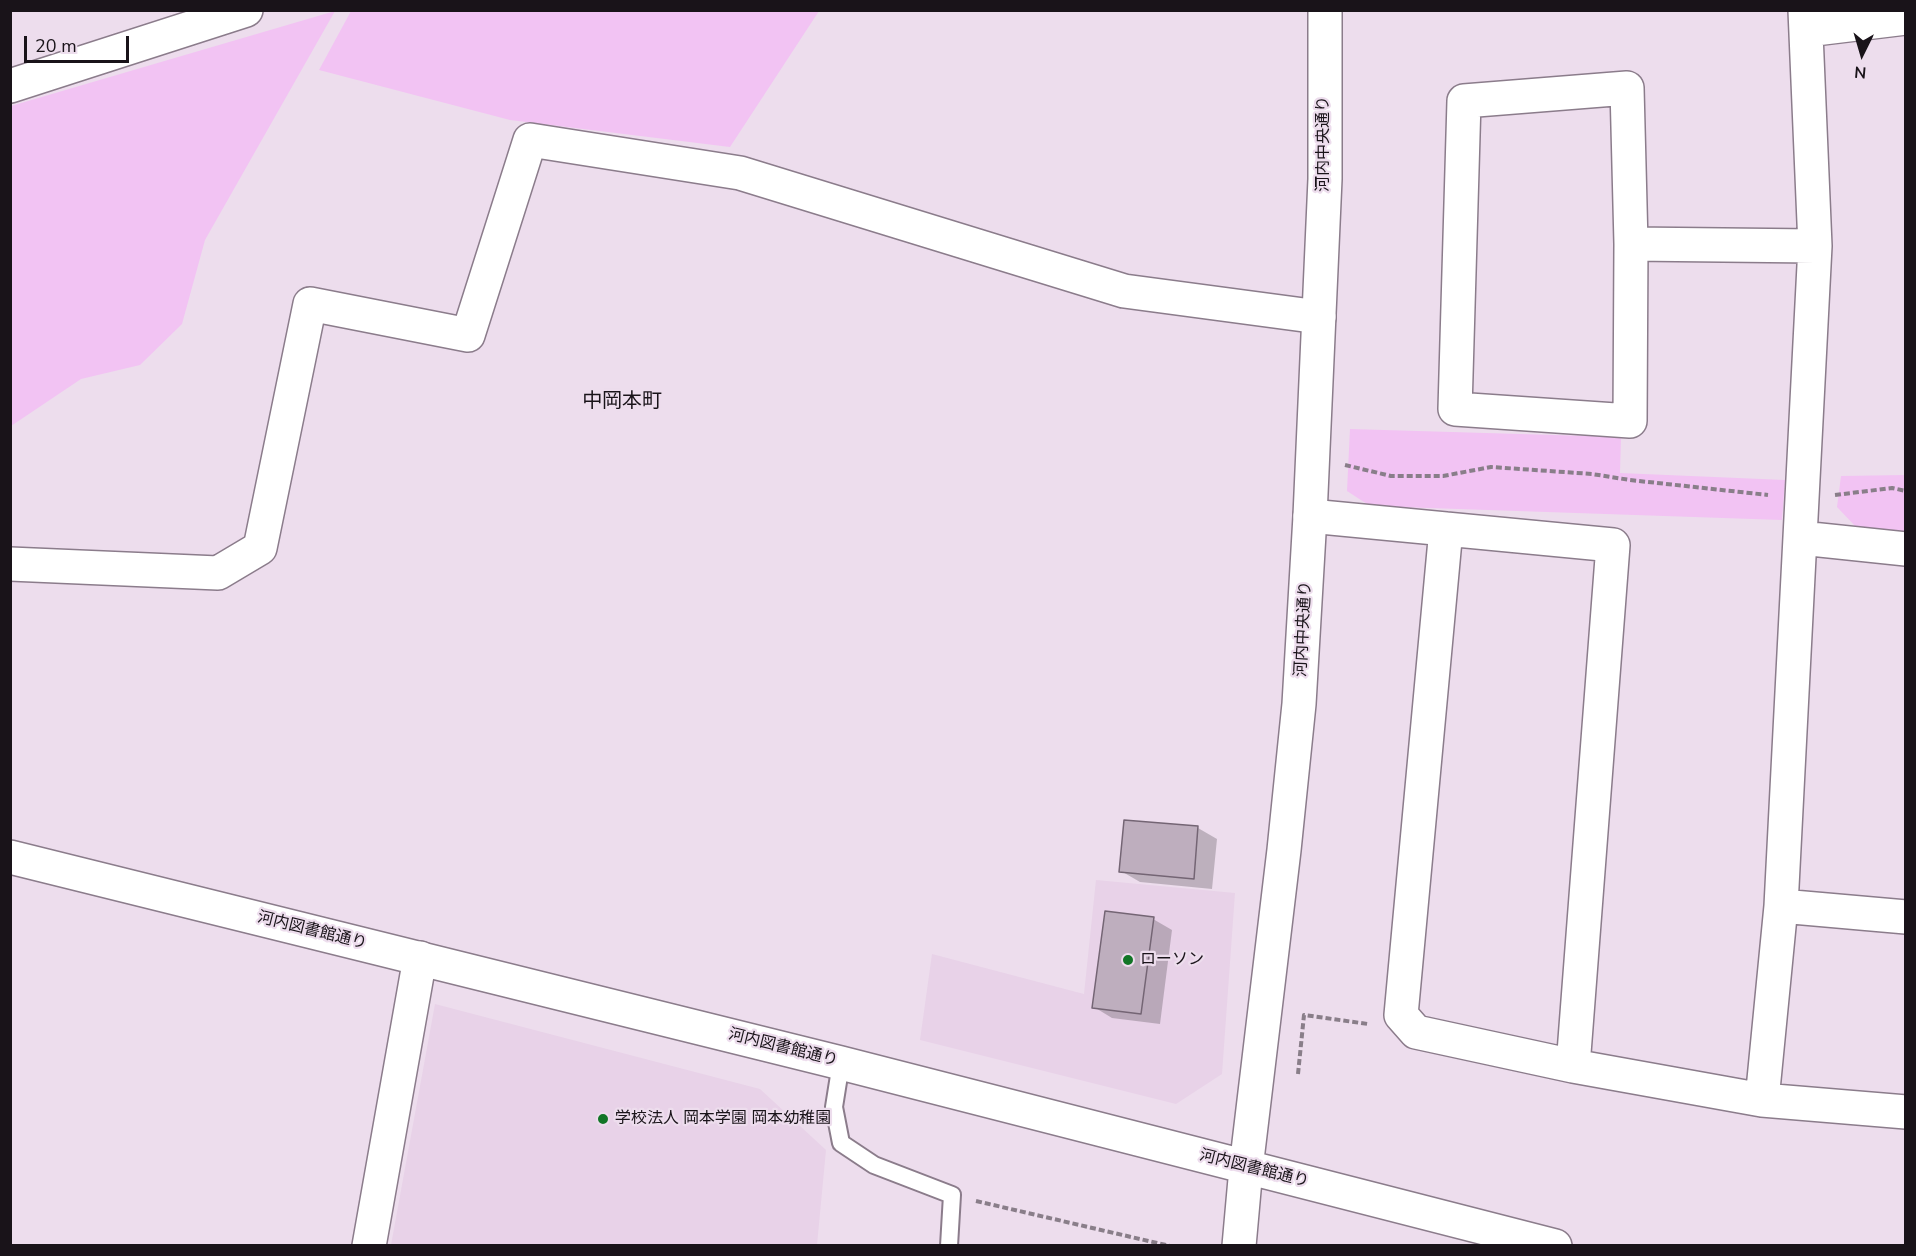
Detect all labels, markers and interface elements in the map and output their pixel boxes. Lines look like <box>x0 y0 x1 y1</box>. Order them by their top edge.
scale bar <box>27 24 132 62</box>
north arrow <box>1832 24 1892 84</box>
text: 20 m <box>35 34 77 58</box>
text: N <box>1854 60 1867 83</box>
street label: 河内中央通り <box>1314 96 1334 192</box>
district label: 中岡本町 <box>582 390 662 414</box>
street label: 河内中央通り <box>1292 581 1316 677</box>
street label: 河内図書館通り <box>255 908 369 954</box>
place label: ローソン <box>1140 950 1204 970</box>
marker: ローソン <box>1121 953 1135 967</box>
street label: 河内図書館通り <box>726 1025 840 1071</box>
place label: 学校法人 岡本学園 岡本幼稚園 <box>615 1109 831 1129</box>
marker: 学校法人 岡本学園 岡本幼稚園 <box>596 1112 610 1126</box>
street label: 河内図書館通り <box>1197 1146 1311 1192</box>

